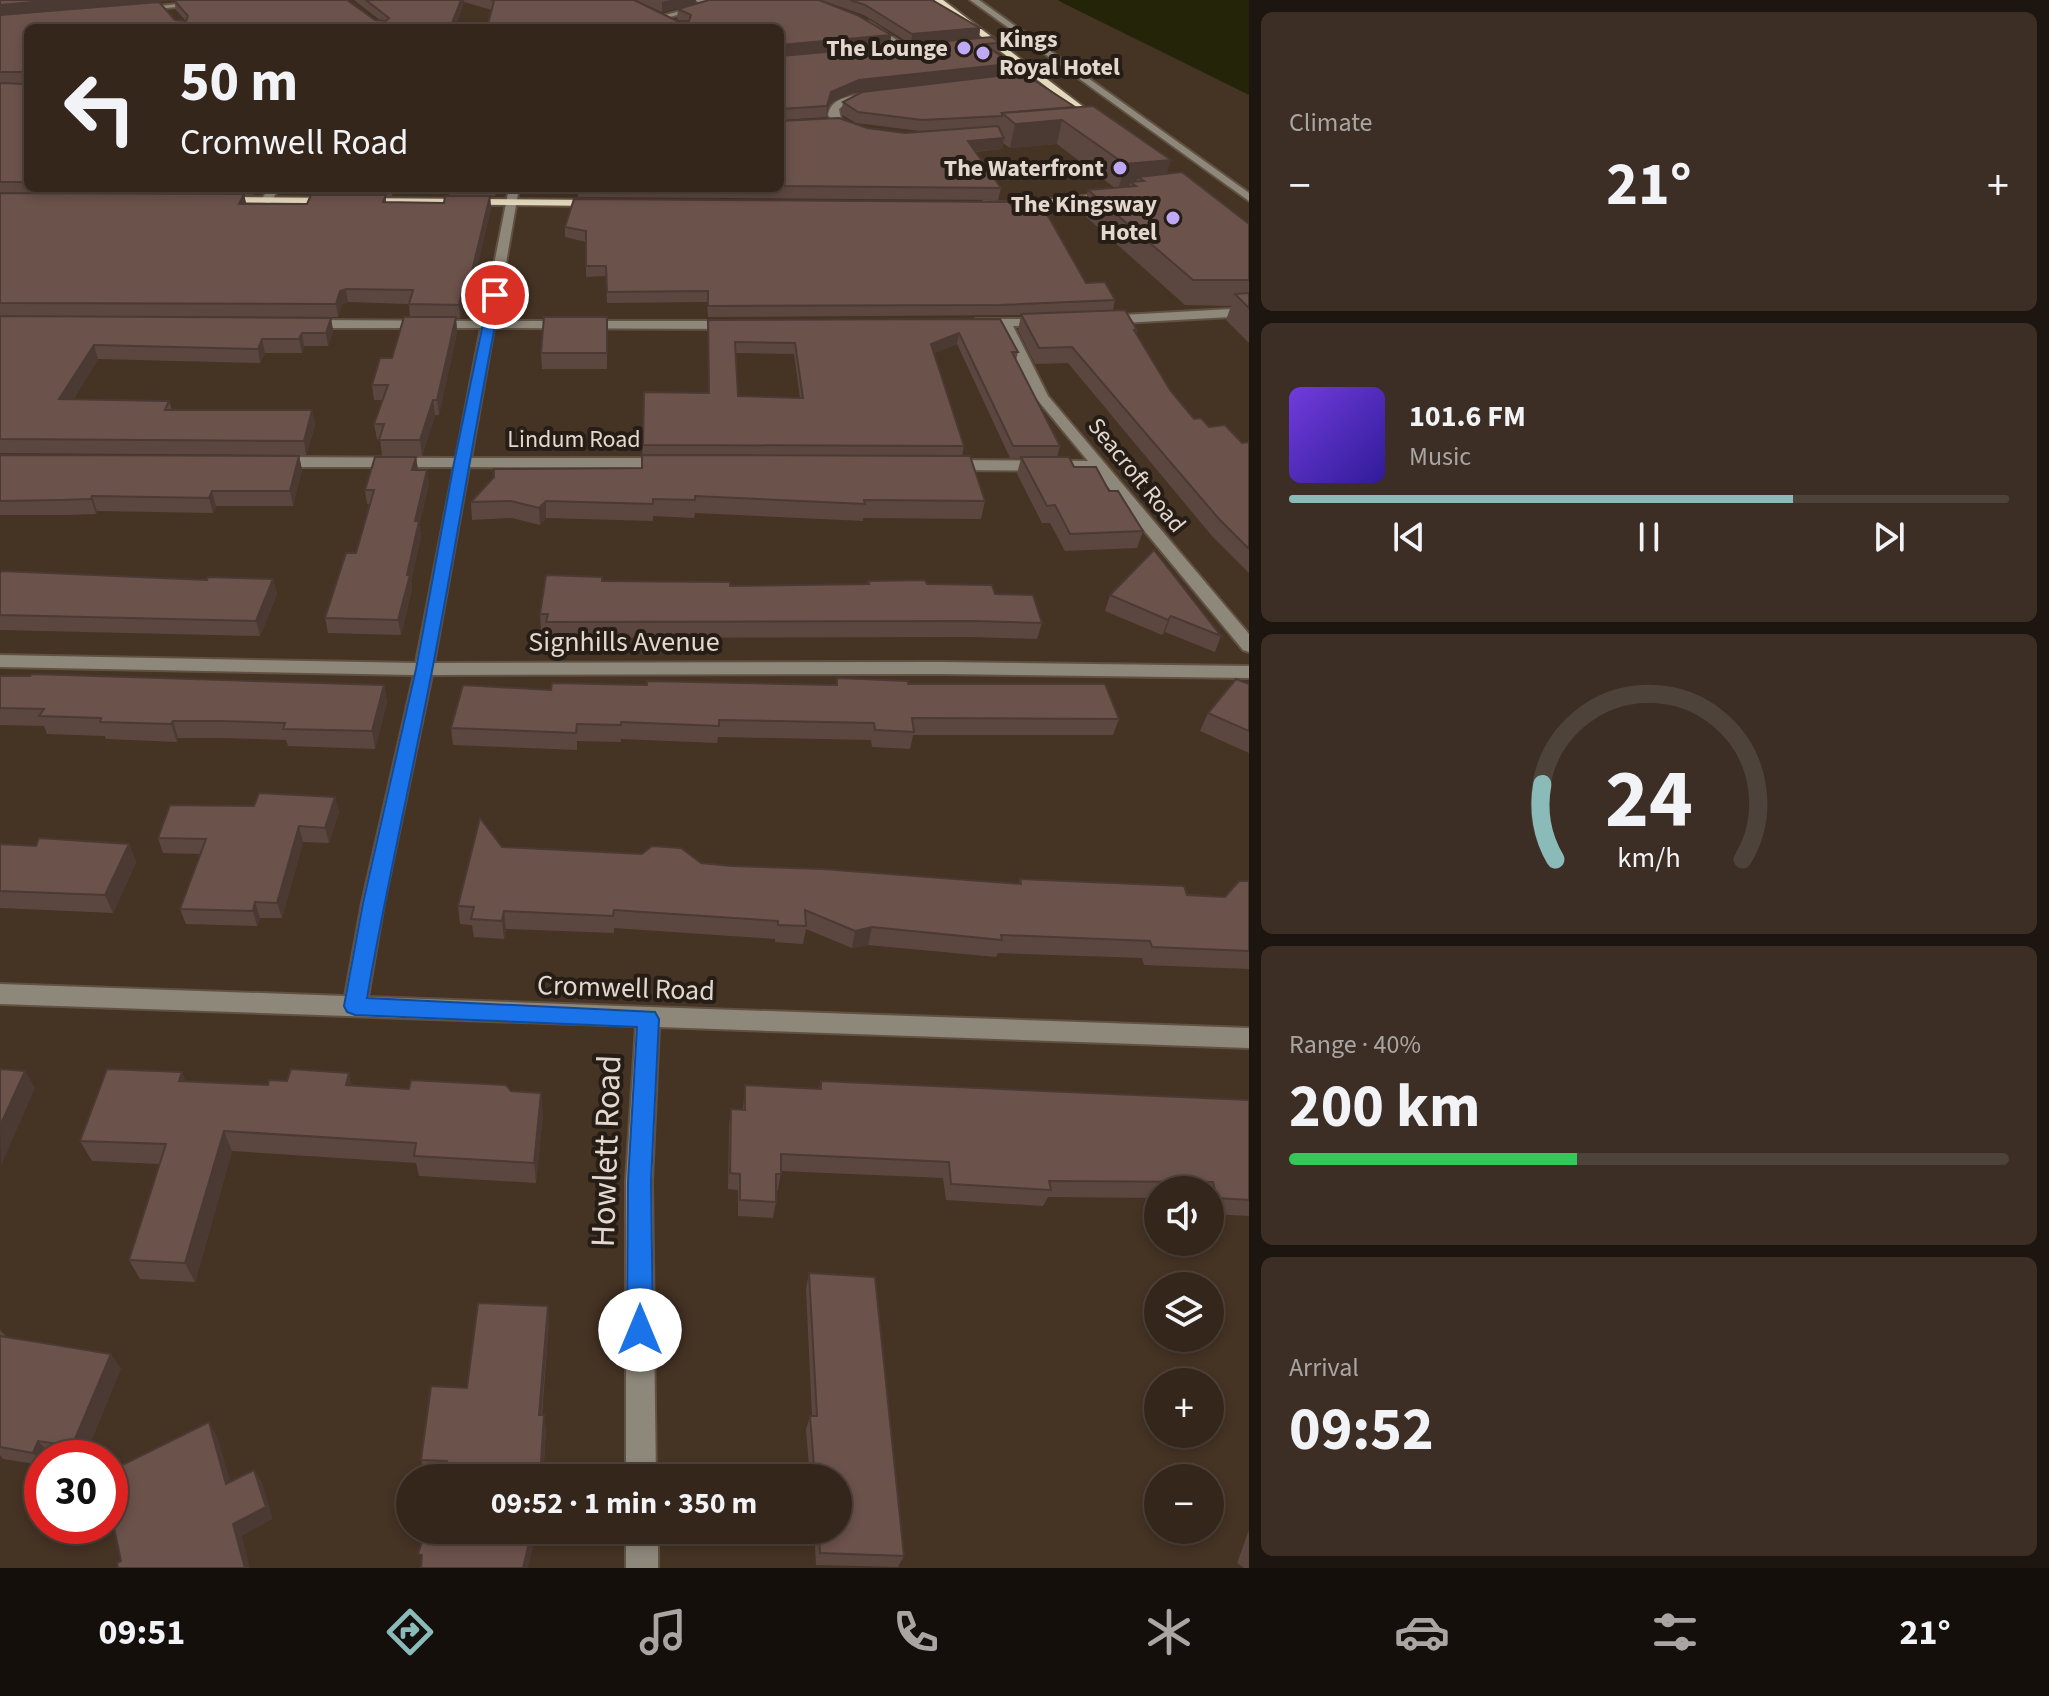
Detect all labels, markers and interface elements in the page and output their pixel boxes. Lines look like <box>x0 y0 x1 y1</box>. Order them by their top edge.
place label: Kings Royal Hotel <box>999 22 1120 85</box>
place label: The Lounge <box>826 31 948 66</box>
marker: The Lounge <box>955 39 973 57</box>
text: 50 m <box>180 43 298 122</box>
marker: Kings Royal Hotel <box>974 44 992 62</box>
icon: left <box>48 56 152 160</box>
text: Climate <box>1289 104 1373 141</box>
text: Cromwell Road <box>180 117 408 168</box>
text: 21° <box>1606 143 1692 228</box>
place label: The Waterfront <box>944 151 1104 186</box>
text: − <box>1289 155 1311 218</box>
text: + <box>1987 155 2009 218</box>
marker: The Waterfront <box>1111 159 1129 177</box>
place label: The Kingsway Hotel <box>1011 187 1157 250</box>
marker: The Kingsway Hotel <box>1164 209 1182 227</box>
pin <box>461 261 529 329</box>
icon: arrive <box>473 273 517 317</box>
text: 101.6 FM <box>1409 395 1526 438</box>
street label: Seacroft Road <box>1079 410 1194 540</box>
street label: Lindum Road <box>507 422 641 457</box>
text: Music <box>1409 438 1471 475</box>
icon: previous <box>1387 515 1431 559</box>
icon: pause <box>1627 515 1671 559</box>
icon: next <box>1867 515 1911 559</box>
street label: Signhills Avenue <box>528 622 720 662</box>
text: 24 <box>1605 741 1693 859</box>
text: km/h <box>1617 838 1681 878</box>
street label: Cromwell Road <box>536 965 715 1011</box>
text: Range · 40% <box>1289 1026 1421 1063</box>
street label: Howlett Road <box>579 1054 634 1248</box>
text: 200 km <box>1289 1065 1480 1150</box>
map controls <box>1144 1176 1224 1544</box>
button: sound <box>1144 1176 1224 1256</box>
button: layers <box>1144 1272 1224 1352</box>
position arrow <box>598 1288 682 1372</box>
text: Arrival <box>1289 1349 1359 1386</box>
button: + <box>1144 1368 1224 1448</box>
text: 09:52 <box>1289 1388 1434 1473</box>
speed limit sign: 30 <box>24 1440 128 1544</box>
button: − <box>1144 1464 1224 1544</box>
text: 09:52 · 1 min · 350 m <box>491 1482 757 1525</box>
icon: directions <box>382 1604 438 1660</box>
icon: music <box>635 1604 691 1660</box>
icon: phone <box>888 1604 944 1660</box>
icon: climate <box>1141 1604 1197 1660</box>
icon: car <box>1394 1604 1450 1660</box>
icon: filters <box>1647 1604 1703 1660</box>
text: 09:51 <box>98 1607 185 1658</box>
text: 21° <box>1899 1607 1951 1658</box>

